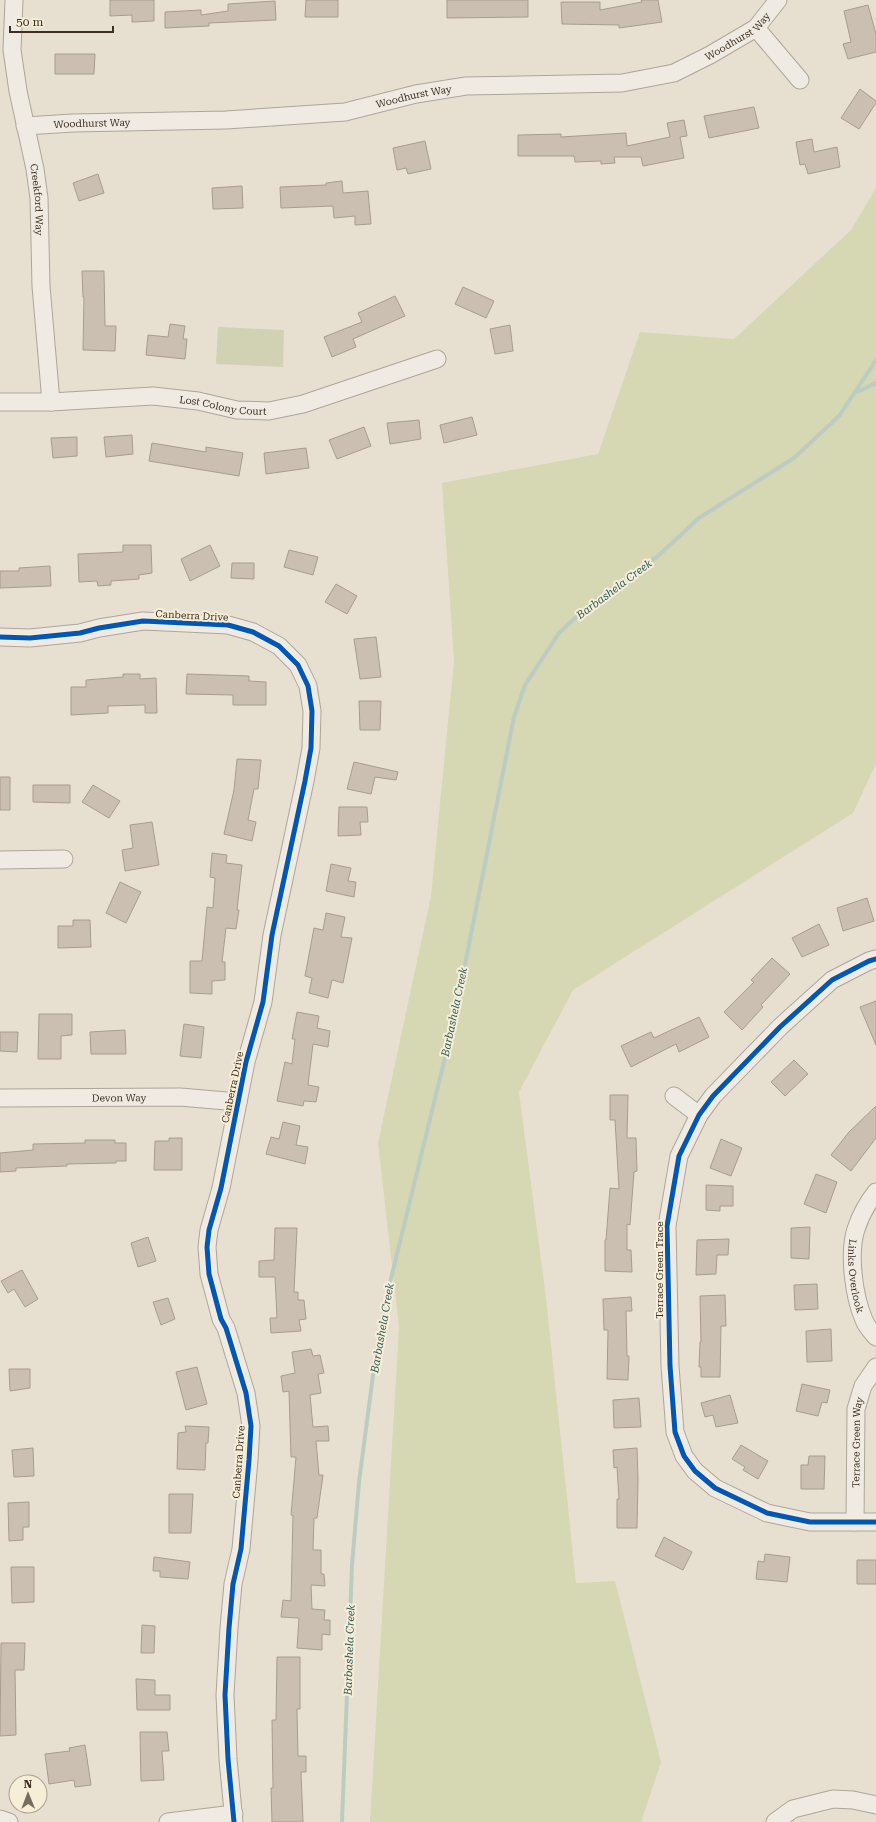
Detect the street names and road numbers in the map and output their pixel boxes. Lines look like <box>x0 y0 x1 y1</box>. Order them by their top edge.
street label: Woodhurst Way <box>703 10 772 63</box>
street label: Woodhurst Way <box>375 83 452 110</box>
street label: Woodhurst Way <box>53 117 131 130</box>
street label: Creekford Way <box>28 163 45 236</box>
street label: Lost Colony Court <box>179 394 267 417</box>
street label: Canberra Drive <box>155 608 229 623</box>
street label: Canberra Drive <box>220 1050 246 1124</box>
street label: Devon Way <box>92 1092 146 1103</box>
street label: Terrace Green Trace <box>654 1221 665 1319</box>
street label: Links Overlook <box>846 1239 866 1315</box>
street label: Terrace Green Way <box>850 1395 865 1488</box>
street label: Canberra Drive <box>230 1425 247 1499</box>

